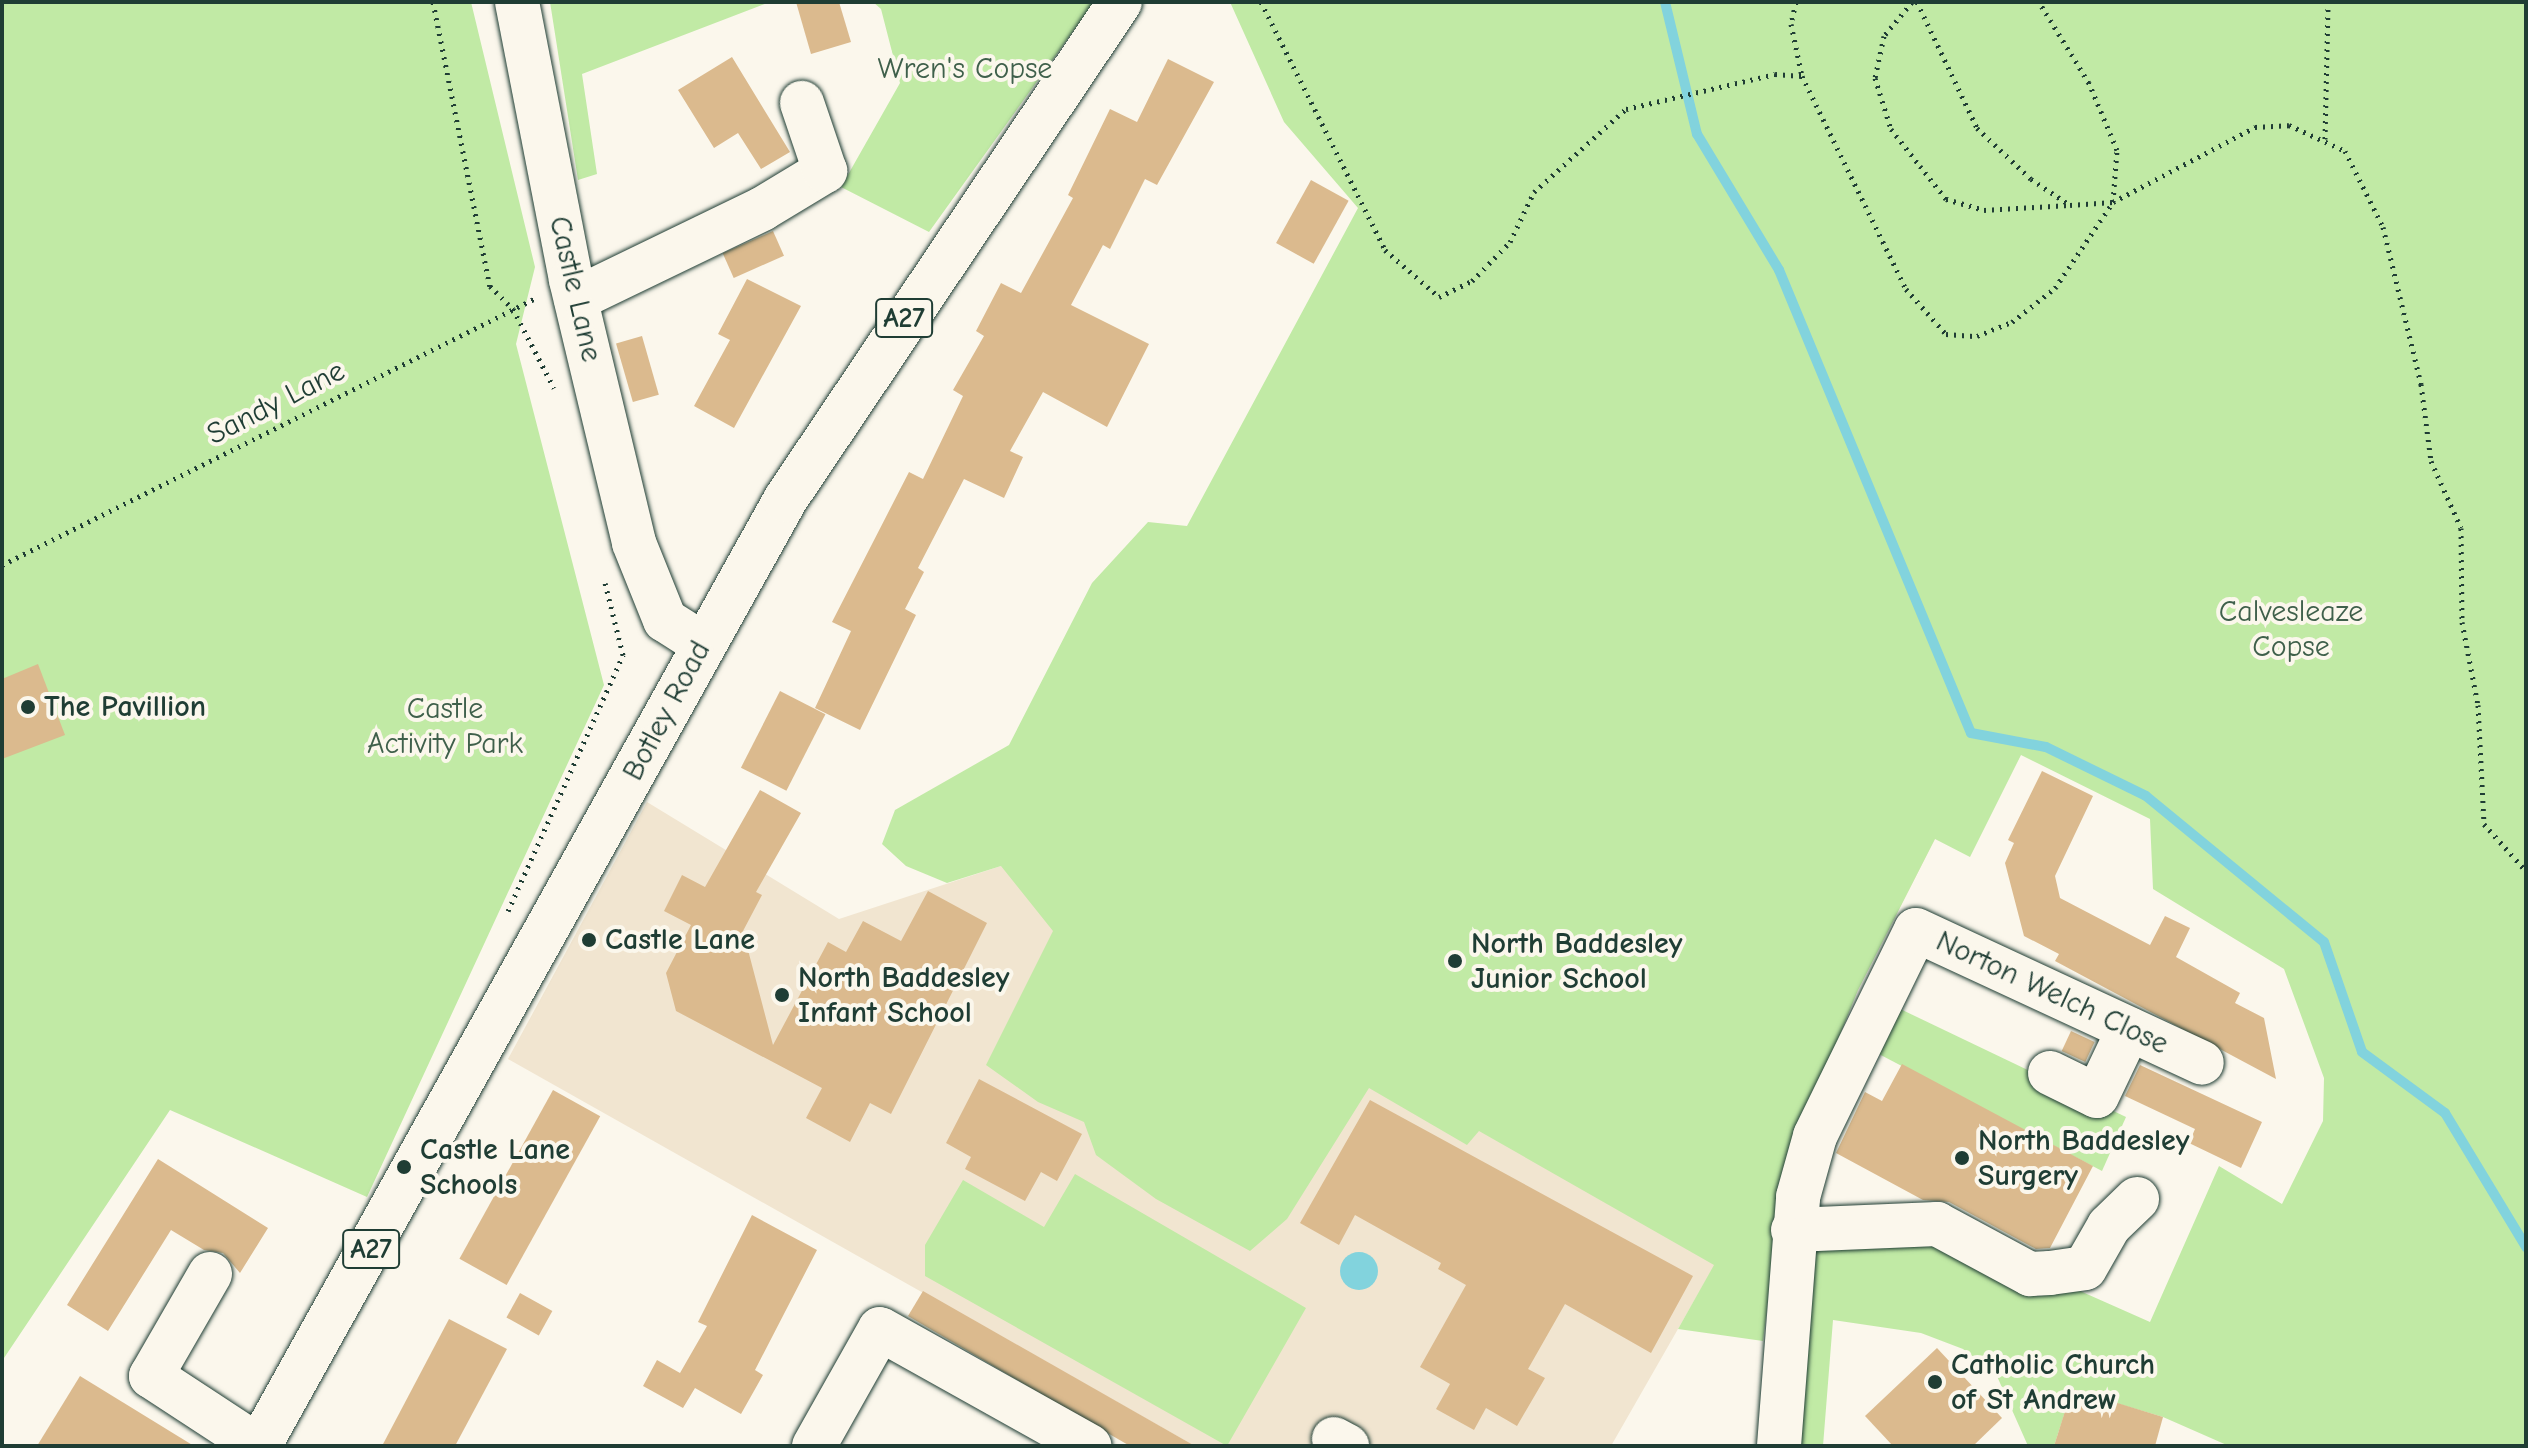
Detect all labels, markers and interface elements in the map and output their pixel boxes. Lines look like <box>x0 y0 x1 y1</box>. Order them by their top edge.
park label: Wren's Copse <box>878 51 1052 87</box>
street label: Castle Lane <box>541 213 609 365</box>
road number: A27 <box>874 294 934 342</box>
street label: Sandy Lane <box>201 353 351 453</box>
park label: Calvesleaze Copse <box>2219 594 2363 664</box>
street label: Botley Road <box>615 635 719 787</box>
place label: The Pavillion <box>44 689 206 725</box>
park label: Castle Activity Park <box>367 691 523 762</box>
marker: The Pavillion <box>19 698 37 716</box>
place label: Castle Lane <box>605 922 755 958</box>
street label: Norton Welch Close <box>1930 923 2174 1063</box>
place label: North Baddesley Junior School <box>1471 926 1682 996</box>
marker: Castle Lane <box>580 931 598 949</box>
marker: North Baddesley Junior School <box>1446 952 1464 970</box>
place label: North Baddesley Infant School <box>798 960 1009 1030</box>
marker: North Baddesley Infant School <box>773 986 791 1004</box>
place label: North Baddesley Surgery <box>1978 1123 2189 1194</box>
place label: Castle Lane Schools <box>420 1132 570 1202</box>
marker: North Baddesley Surgery <box>1953 1149 1971 1167</box>
marker: Castle Lane Schools <box>395 1158 413 1176</box>
road number: A27 <box>341 1225 401 1273</box>
place label: Catholic Church of St Andrew <box>1951 1347 2155 1418</box>
marker: Catholic Church of St Andrew <box>1926 1373 1944 1391</box>

